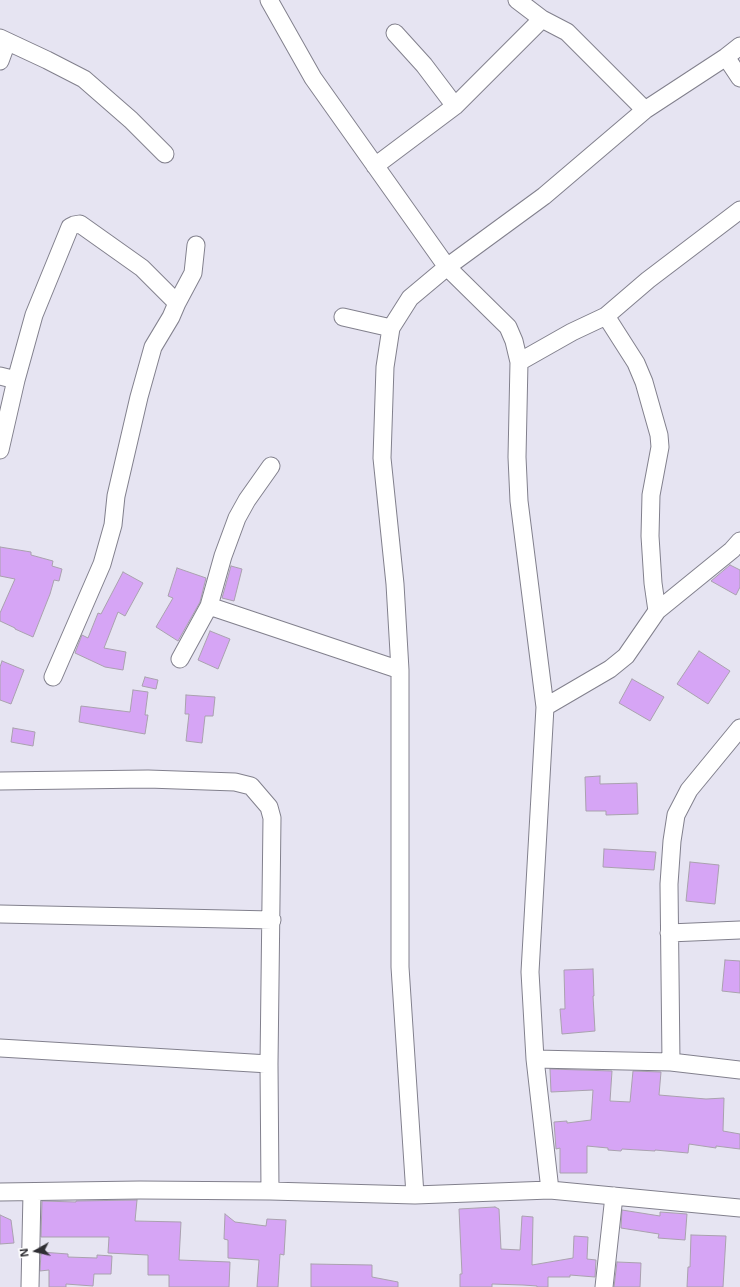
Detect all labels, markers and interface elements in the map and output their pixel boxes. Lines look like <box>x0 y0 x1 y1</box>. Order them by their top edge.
north arrow <box>16 1231 56 1271</box>
text: N <box>16 1247 32 1258</box>

